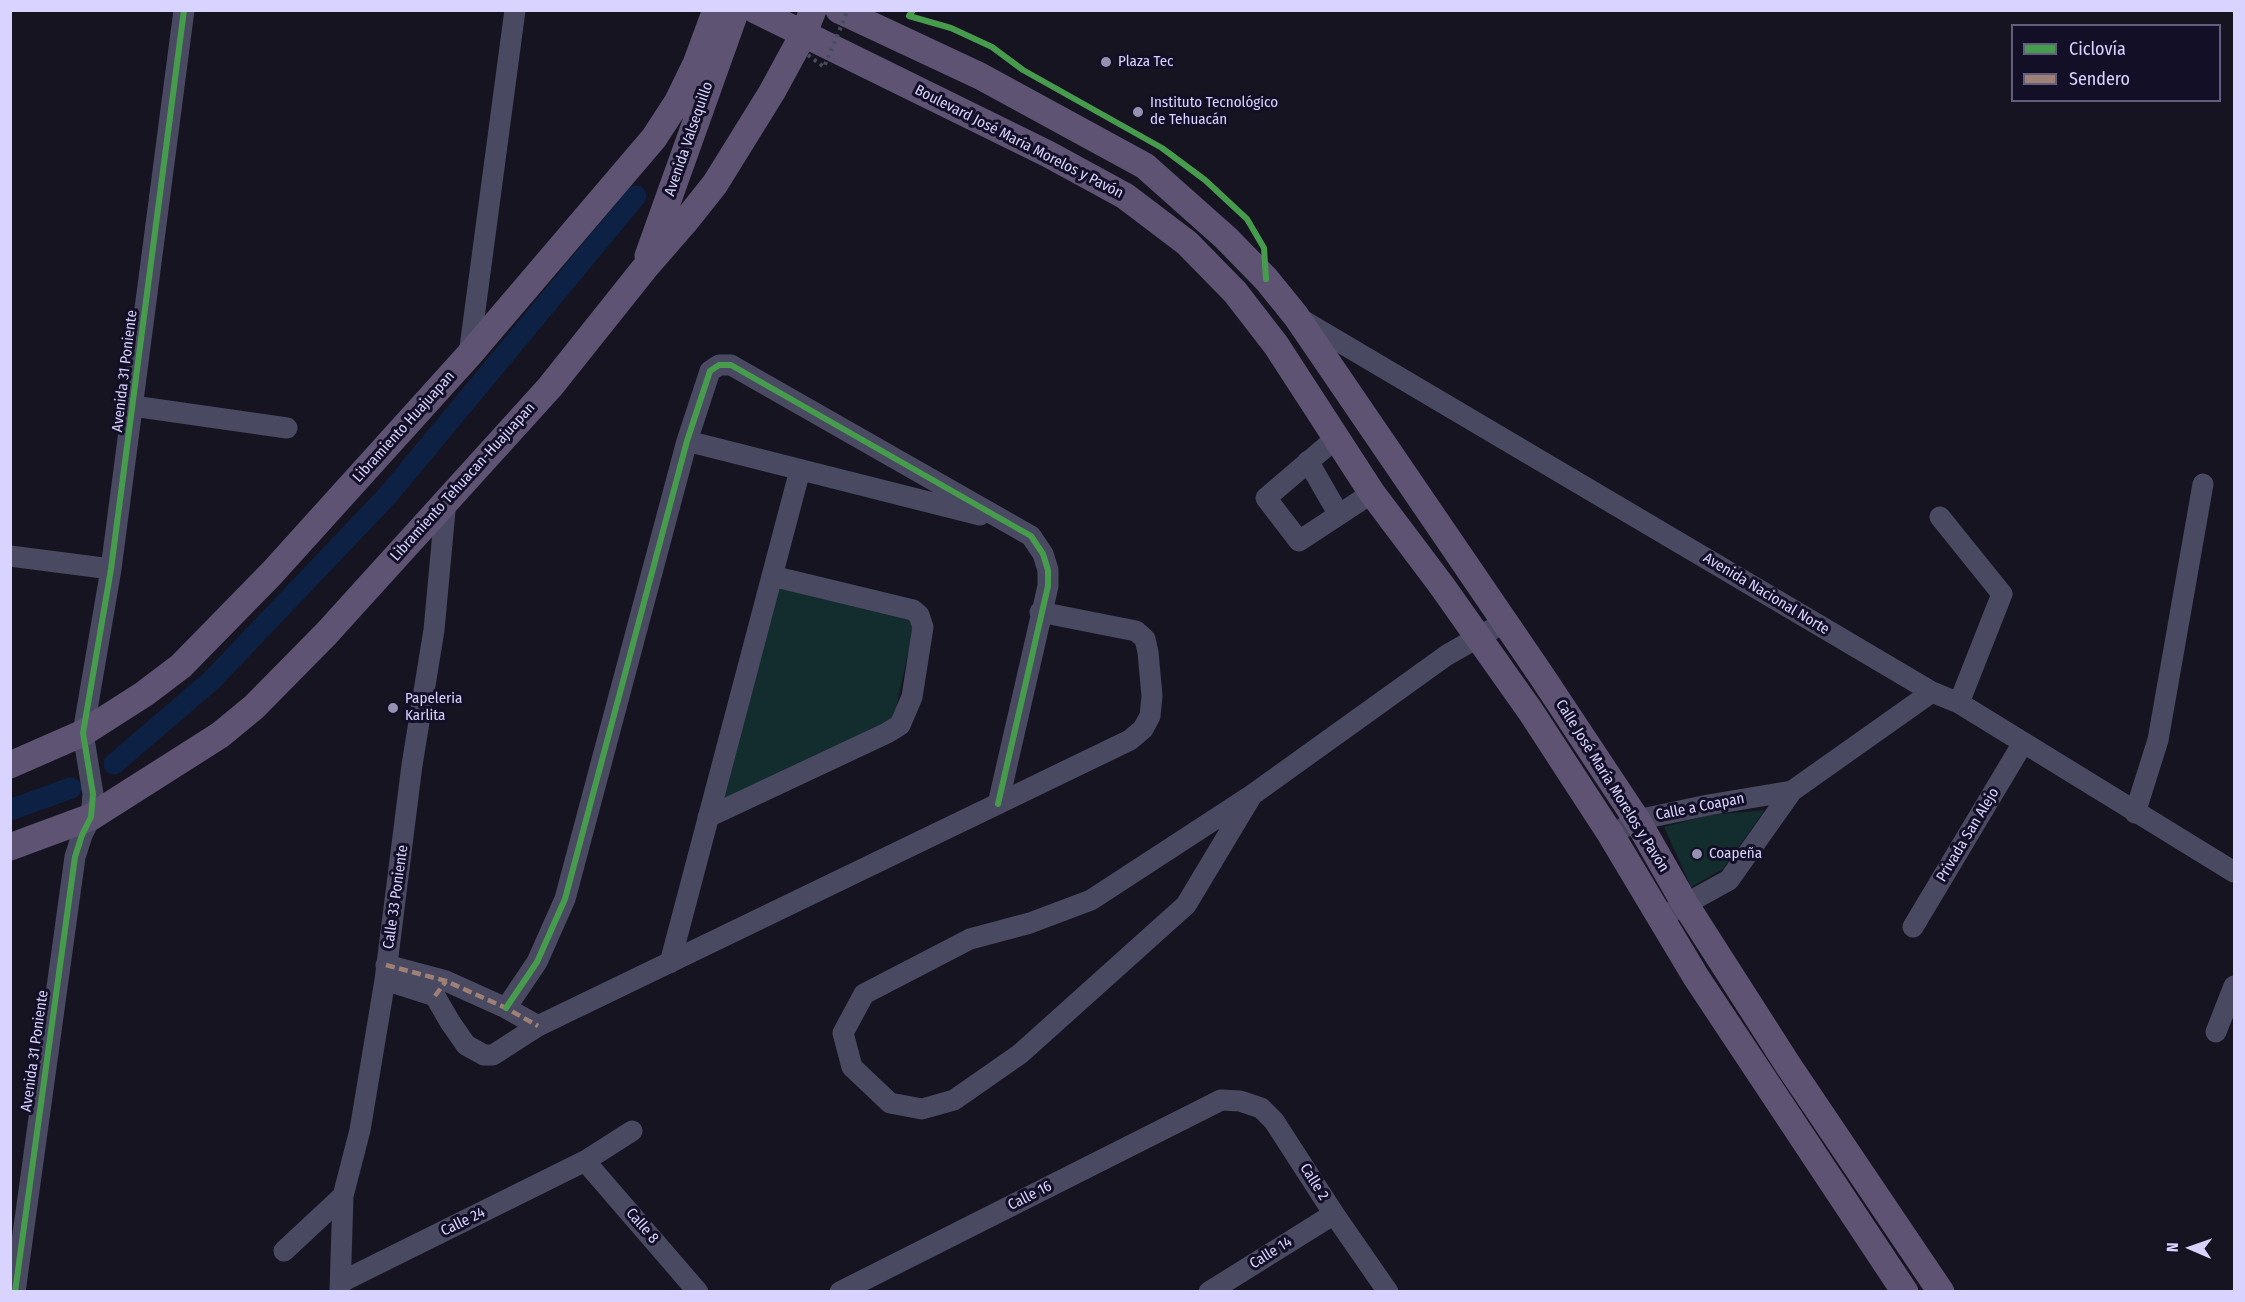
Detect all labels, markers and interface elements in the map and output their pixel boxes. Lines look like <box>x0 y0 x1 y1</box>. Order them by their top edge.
legend <box>2011 24 2221 102</box>
text: Ciclovía <box>2069 38 2126 60</box>
place label: Plaza Tec <box>1118 53 1173 71</box>
marker: Plaza Tec <box>1099 55 1113 69</box>
text: Sendero <box>2069 68 2130 90</box>
street label: Avenida Valsequillo <box>661 79 717 199</box>
street label: Boulevard José María Morelos y Pavón <box>912 81 1126 203</box>
place label: Instituto Tecnológico de Tehuacán <box>1150 94 1278 129</box>
marker: Instituto Tecnológico de Tehuacán <box>1131 105 1145 119</box>
street label: Avenida 31 Poniente <box>109 309 141 433</box>
street label: Libramiento Huajuapan <box>349 368 459 486</box>
street label: Libramiento Tehuacan-Huajuapan <box>387 399 539 565</box>
street label: Avenida Nacional Norte <box>1700 549 1832 639</box>
place label: Papeleria Karlita <box>405 690 462 725</box>
street label: Calle José María Morelos y Pavón <box>1551 696 1673 876</box>
marker: Papeleria Karlita <box>386 701 400 715</box>
street label: Privada San Alejo <box>1933 785 2003 885</box>
street label: Calle a Coapan <box>1654 790 1746 824</box>
street label: Calle 33 Poniente <box>380 844 412 950</box>
place label: Coapeña <box>1709 845 1762 863</box>
marker: Coapeña <box>1690 847 1704 861</box>
street label: Avenida 31 Poniente <box>18 989 52 1113</box>
street label: Calle 2 <box>1296 1160 1332 1204</box>
street label: Calle 16 <box>1005 1177 1055 1215</box>
street label: Calle 24 <box>438 1204 488 1240</box>
street label: Calle 8 <box>622 1205 662 1247</box>
north arrow <box>2161 1218 2221 1278</box>
street label: Calle 14 <box>1246 1233 1296 1273</box>
text: N <box>2163 1242 2182 1252</box>

